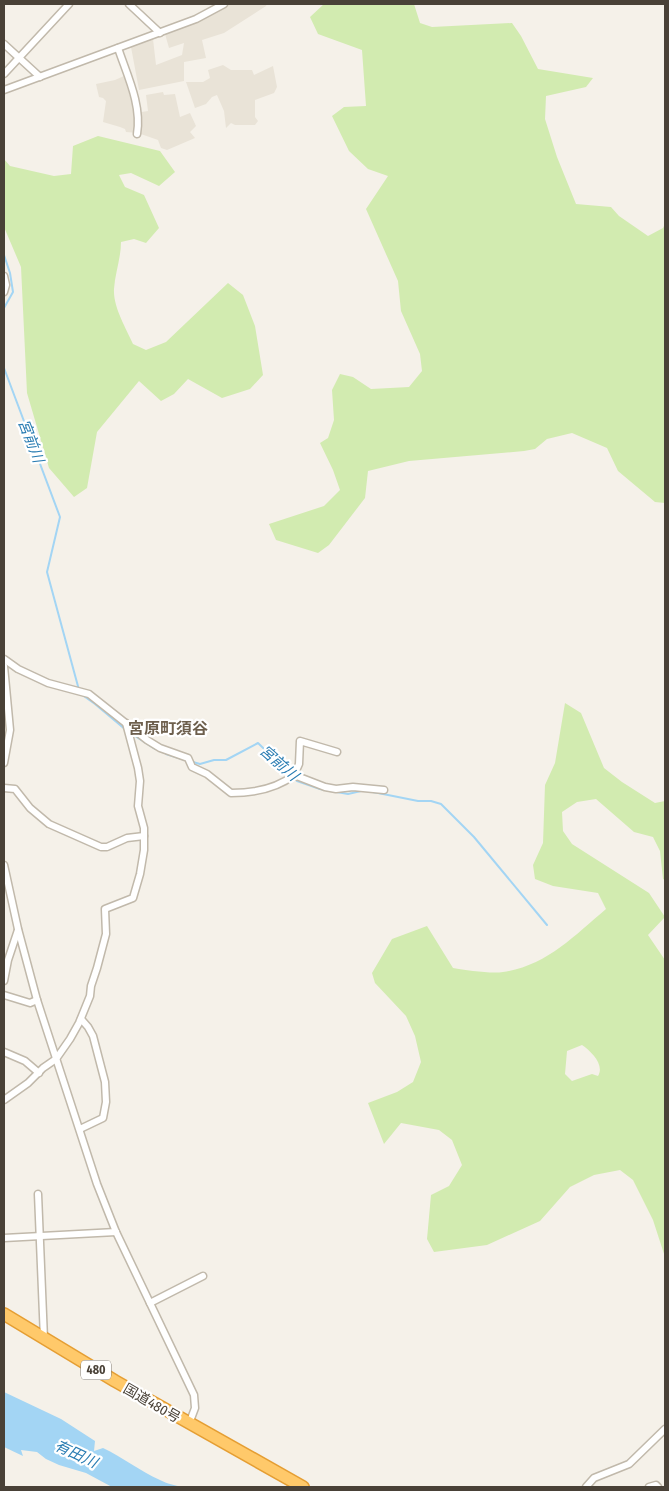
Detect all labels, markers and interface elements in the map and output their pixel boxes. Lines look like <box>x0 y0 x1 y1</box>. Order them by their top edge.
water label: 宮前川 <box>15 417 48 467</box>
district label: 宮原町須谷 <box>128 719 208 738</box>
water label: 宮前川 <box>256 741 303 786</box>
road number: 480 <box>81 1360 111 1380</box>
street label: 国道480号 <box>120 1380 183 1427</box>
water label: 有田川 <box>52 1436 102 1473</box>

